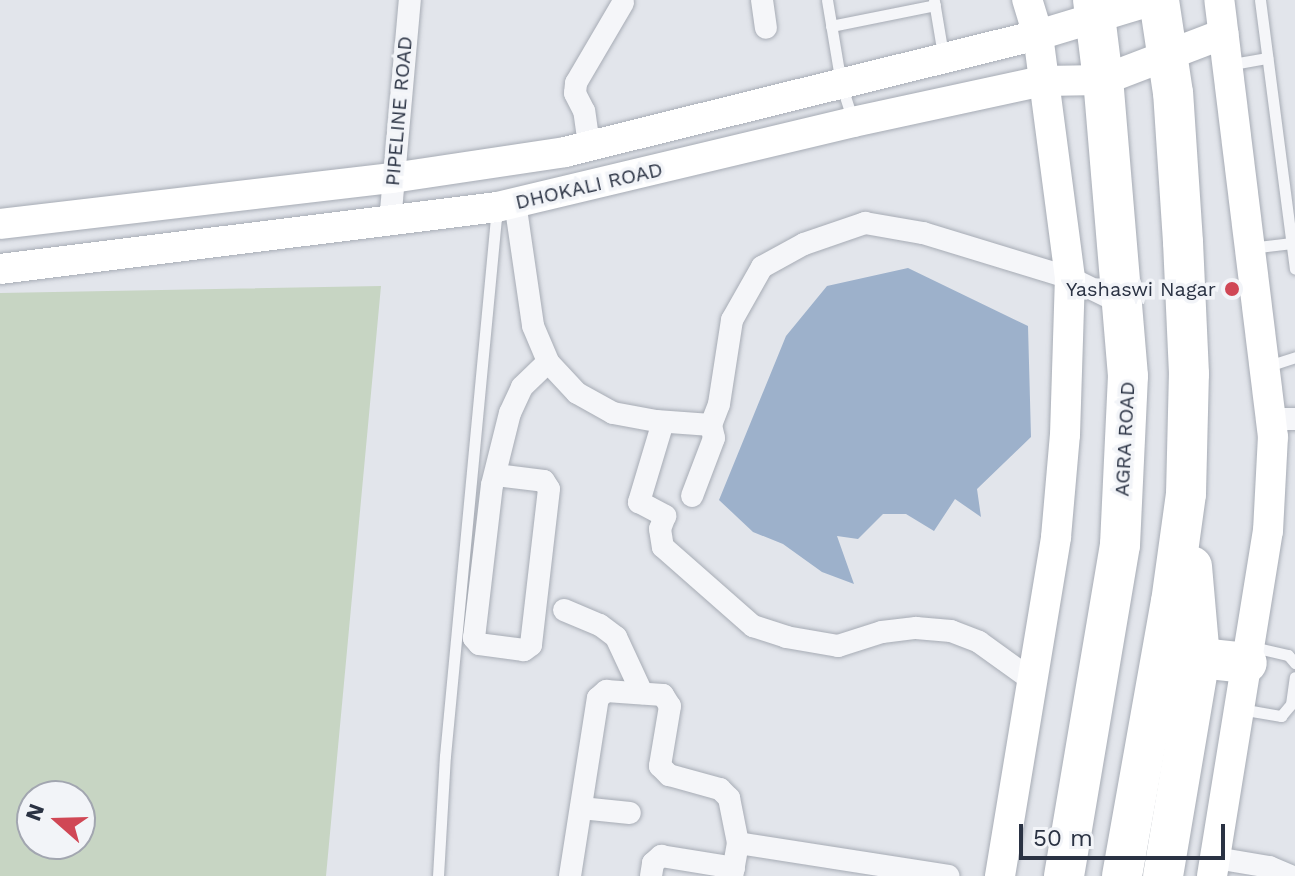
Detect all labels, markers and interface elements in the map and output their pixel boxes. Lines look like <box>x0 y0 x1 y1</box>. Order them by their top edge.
street label: PIPELINE ROAD <box>380 35 418 187</box>
street label: DHOKALI ROAD <box>513 157 665 215</box>
place label: Yashaswi Nagar <box>1066 277 1216 301</box>
marker: Yashaswi Nagar <box>1223 280 1241 298</box>
street label: AGRA ROAD <box>1110 381 1140 497</box>
north arrow <box>16 780 96 860</box>
text: N <box>20 800 49 824</box>
scale bar <box>1023 808 1229 858</box>
text: 50 m <box>1033 824 1093 852</box>

